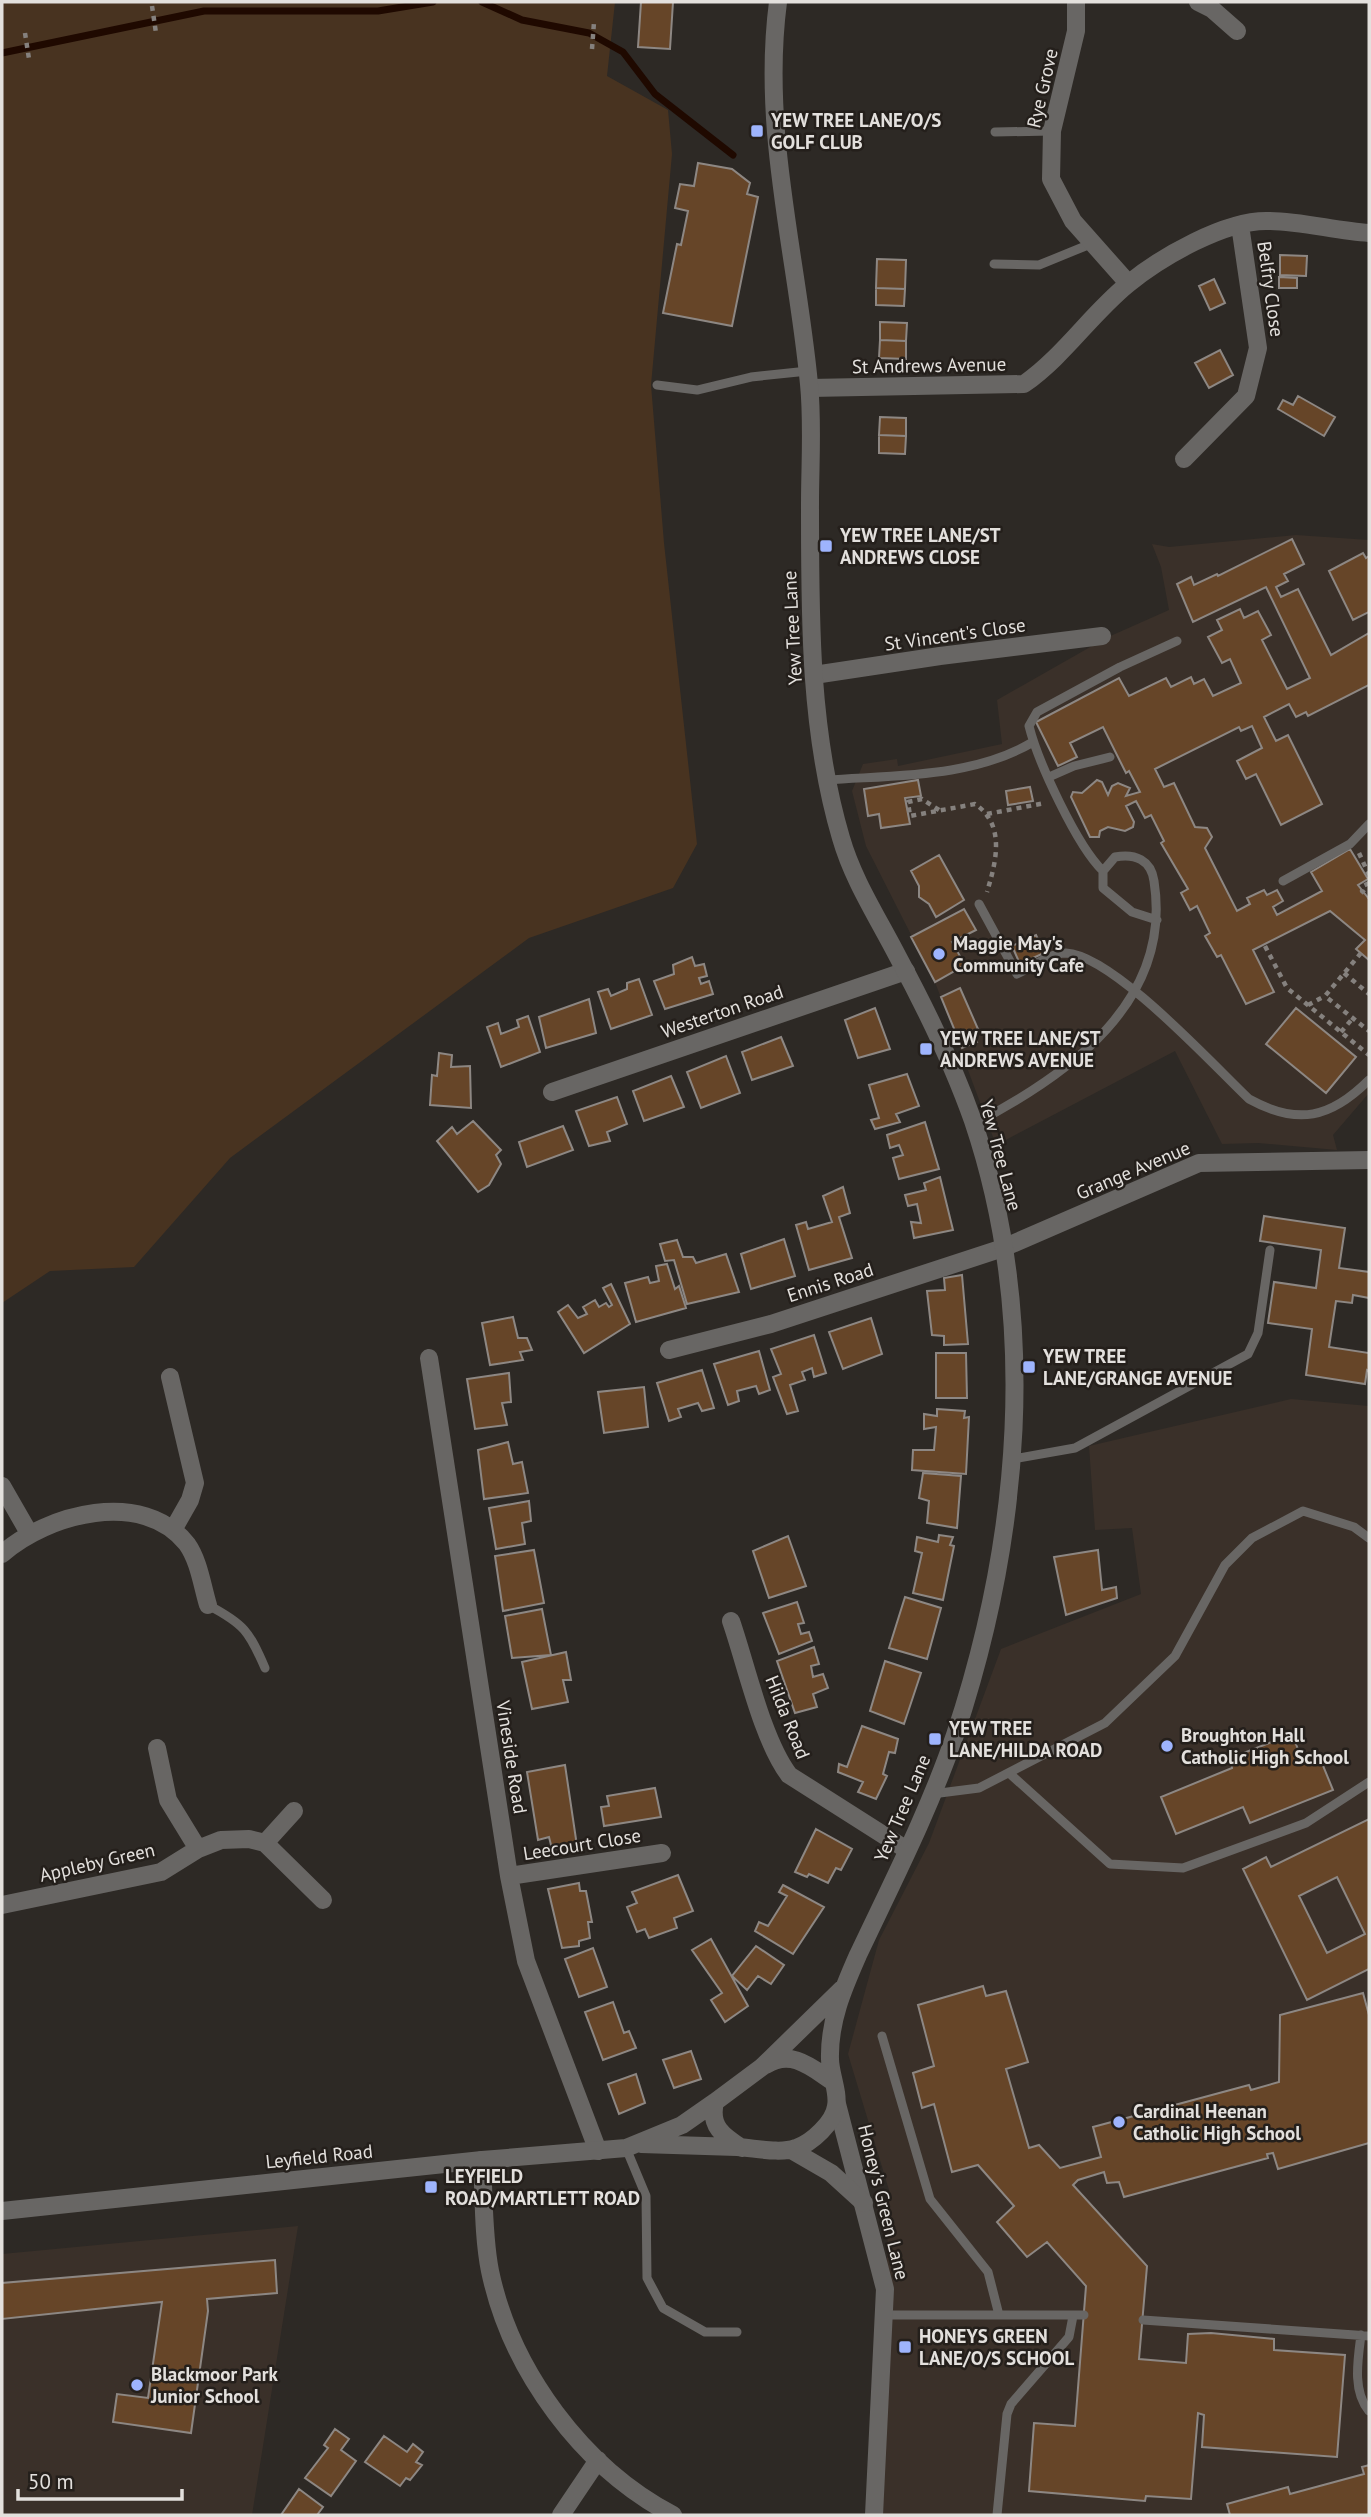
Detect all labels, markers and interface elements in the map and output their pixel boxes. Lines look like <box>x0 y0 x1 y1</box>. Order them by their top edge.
street label: Rye Grove <box>1021 46 1063 130</box>
place label: YEW TREE LANE/O/S GOLF CLUB <box>770 108 941 154</box>
marker: YEW TREE LANE/O/S GOLF CLUB <box>749 123 765 139</box>
street label: Belfry Close <box>1252 240 1290 338</box>
street label: St Andrews Avenue <box>852 352 1006 378</box>
place label: YEW TREE LANE/ST ANDREWS CLOSE <box>839 523 1001 569</box>
marker: YEW TREE LANE/ST ANDREWS CLOSE <box>818 538 834 554</box>
street label: Yew Tree Lane <box>777 570 807 686</box>
street label: St Vincent's Close <box>883 612 1027 656</box>
place label: Maggie May's Community Cafe <box>953 931 1084 977</box>
marker: Maggie May's Community Cafe <box>931 946 947 962</box>
street label: Westerton Road <box>658 979 786 1043</box>
place label: YEW TREE LANE/ST ANDREWS AVENUE <box>939 1026 1101 1072</box>
marker: YEW TREE LANE/ST ANDREWS AVENUE <box>918 1041 934 1057</box>
street label: Yew Tree Lane <box>975 1097 1027 1213</box>
street label: Grange Avenue <box>1072 1135 1194 1205</box>
street label: Ennis Road <box>784 1257 876 1307</box>
place label: YEW TREE LANE/GRANGE AVENUE <box>1042 1344 1232 1390</box>
marker: YEW TREE LANE/GRANGE AVENUE <box>1021 1359 1037 1375</box>
street label: Hilda Road <box>760 1672 816 1762</box>
street label: Vineside Road <box>491 1698 533 1815</box>
place label: YEW TREE LANE/HILDA ROAD <box>948 1716 1102 1762</box>
place label: Broughton Hall Catholic High School <box>1181 1723 1349 1769</box>
marker: YEW TREE LANE/HILDA ROAD <box>927 1731 943 1747</box>
marker: Broughton Hall Catholic High School <box>1159 1738 1175 1754</box>
street label: Yew Tree Lane <box>869 1751 935 1865</box>
street label: Leecourt Close <box>521 1823 643 1865</box>
street label: Appleby Green <box>37 1837 157 1887</box>
place label: Cardinal Heenan Catholic High School <box>1133 2099 1301 2145</box>
marker: Cardinal Heenan Catholic High School <box>1111 2114 1127 2130</box>
street label: Honey's Green Lane <box>853 2122 915 2282</box>
street label: Leyfield Road <box>264 2138 374 2174</box>
place label: LEYFIELD ROAD/MARTLETT ROAD <box>445 2164 640 2210</box>
marker: LEYFIELD ROAD/MARTLETT ROAD <box>423 2179 439 2195</box>
place label: HONEYS GREEN LANE/O/S SCHOOL <box>919 2324 1075 2370</box>
marker: HONEYS GREEN LANE/O/S SCHOOL <box>897 2339 913 2355</box>
place label: Blackmoor Park Junior School <box>150 2362 278 2408</box>
marker: Blackmoor Park Junior School <box>129 2377 145 2393</box>
scale bar <box>18 2458 182 2502</box>
text: 50 m <box>28 2468 74 2495</box>

